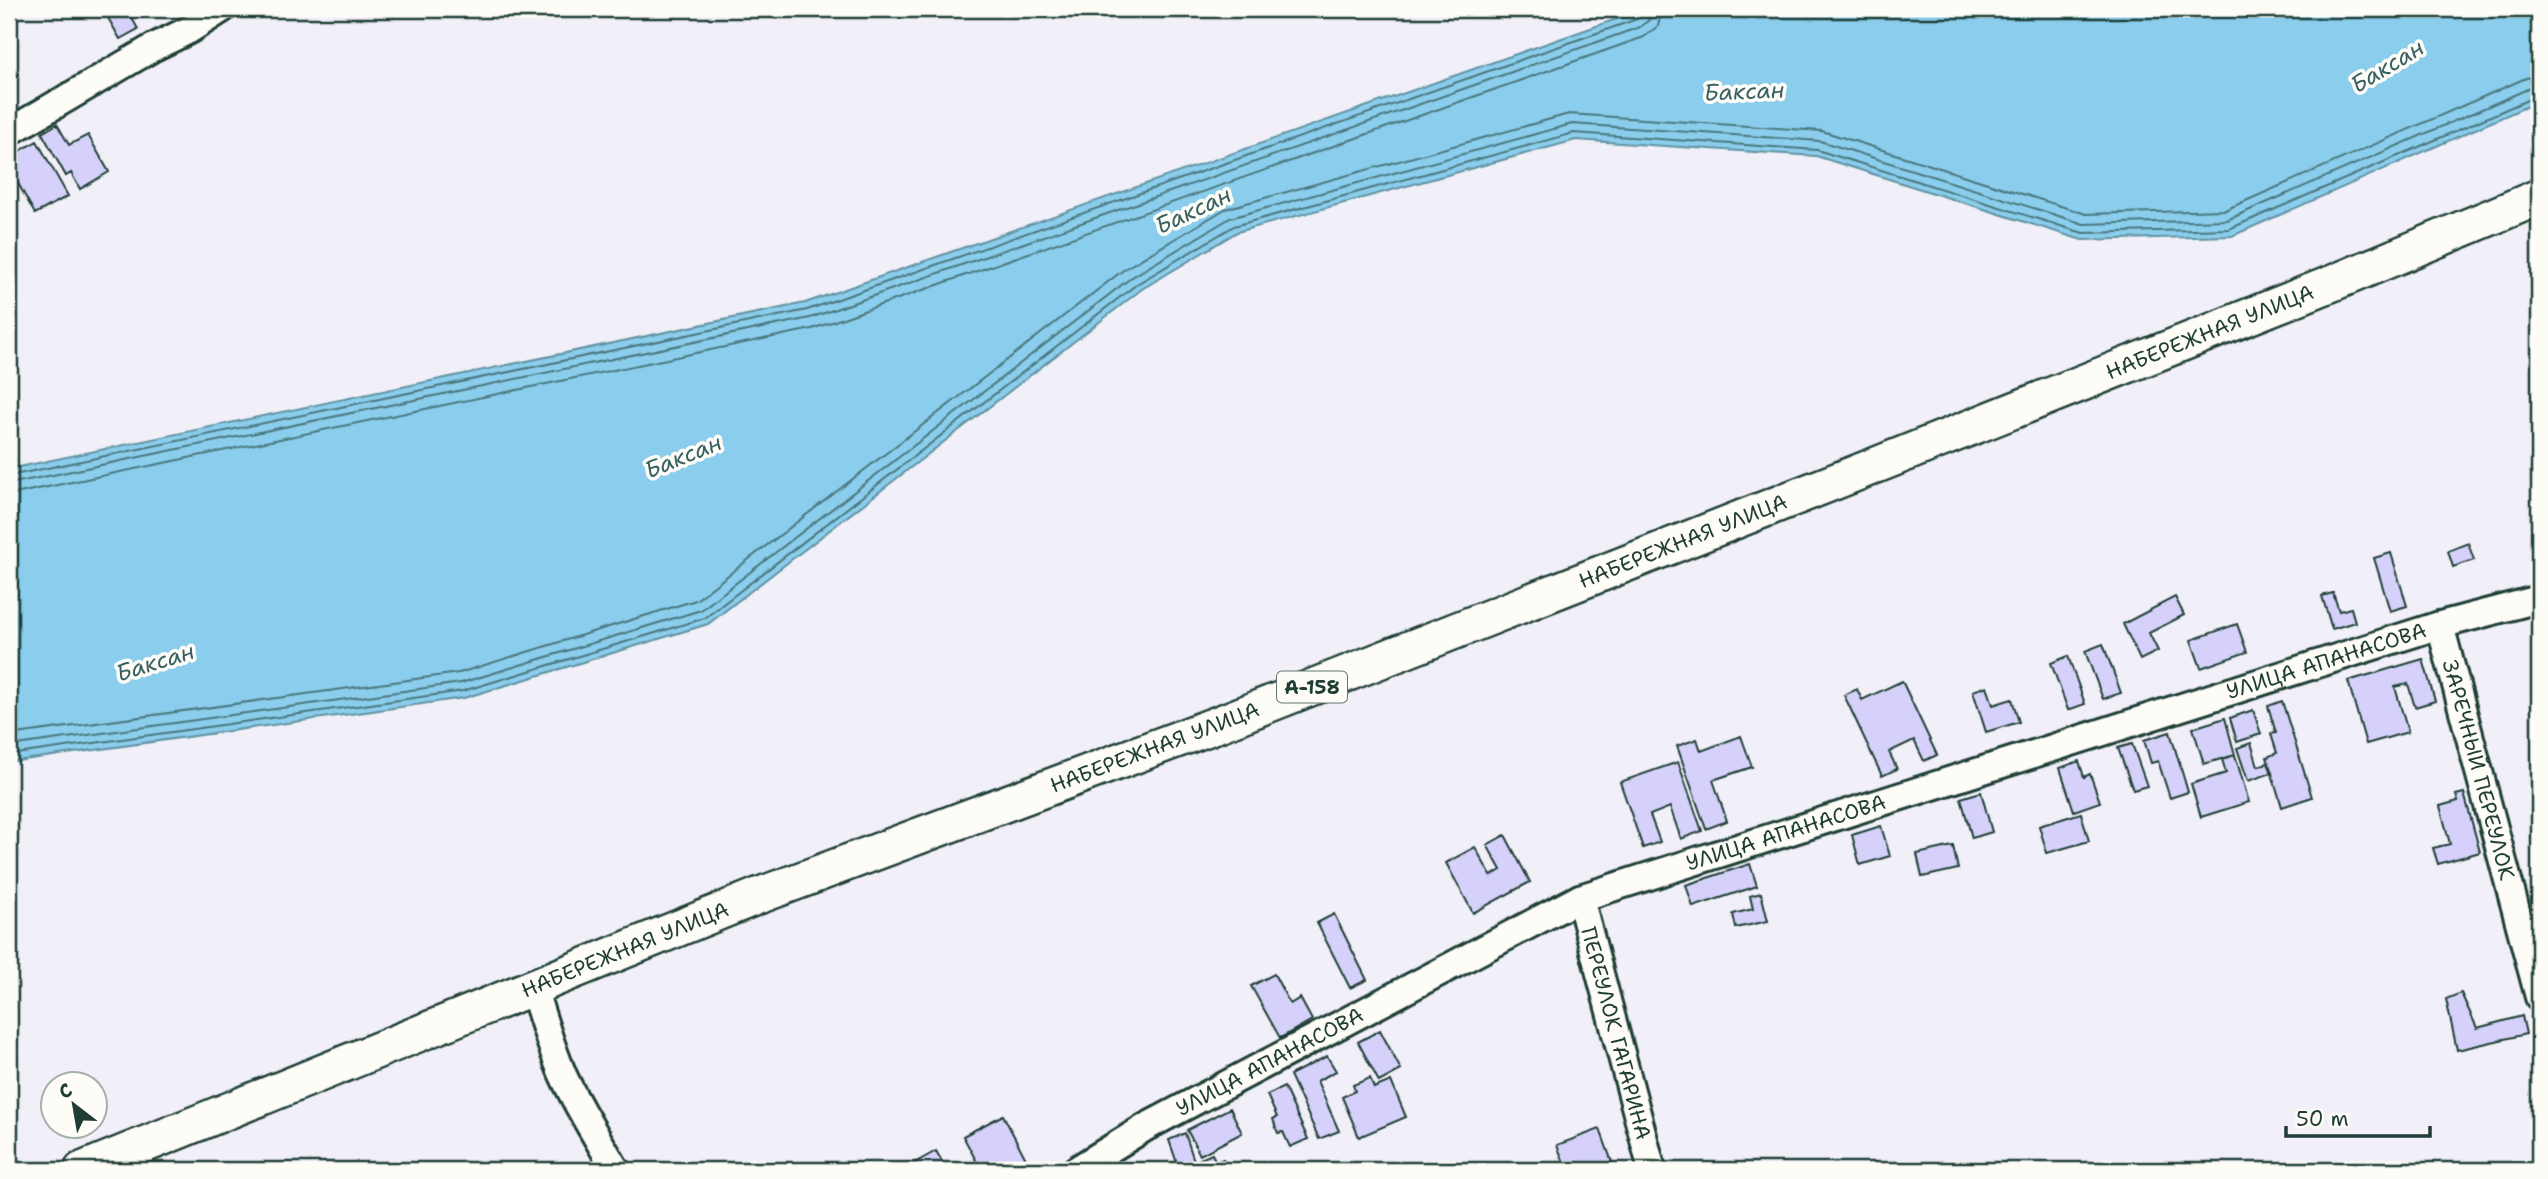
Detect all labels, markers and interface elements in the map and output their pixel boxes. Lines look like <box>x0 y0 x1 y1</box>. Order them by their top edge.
water label: Баксан <box>2345 32 2429 100</box>
water label: Баксан <box>1703 75 1785 107</box>
water label: Баксан <box>1150 179 1236 241</box>
street label: НАБЕРЕЖНАЯ УЛИЦА <box>2102 278 2318 386</box>
water label: Баксан <box>640 427 726 485</box>
street label: НАБЕРЕЖНАЯ УЛИЦА <box>1575 488 1791 595</box>
street label: УЛИЦА АПАНАСОВА <box>2223 616 2430 706</box>
water label: Баксан <box>112 636 198 688</box>
street label: ЗАРЕЧНЫЙ ПЕРЕУЛОК <box>2436 657 2521 884</box>
road number: А-158 <box>1277 672 1347 702</box>
street label: НАБЕРЕЖНАЯ УЛИЦА <box>1046 695 1264 800</box>
street label: УЛИЦА АПАНАСОВА <box>1683 788 1889 877</box>
street label: НАБЕРЕЖНАЯ УЛИЦА <box>517 895 733 1004</box>
street label: ПЕРЕУЛОК ГАГАРИНА <box>1574 924 1657 1143</box>
street label: УЛИЦА АПАНАСОВА <box>1171 1001 1368 1123</box>
north arrow <box>38 1070 108 1140</box>
text: С <box>54 1077 77 1105</box>
scale bar <box>2286 1095 2429 1139</box>
text: 50 m <box>2296 1105 2349 1133</box>

